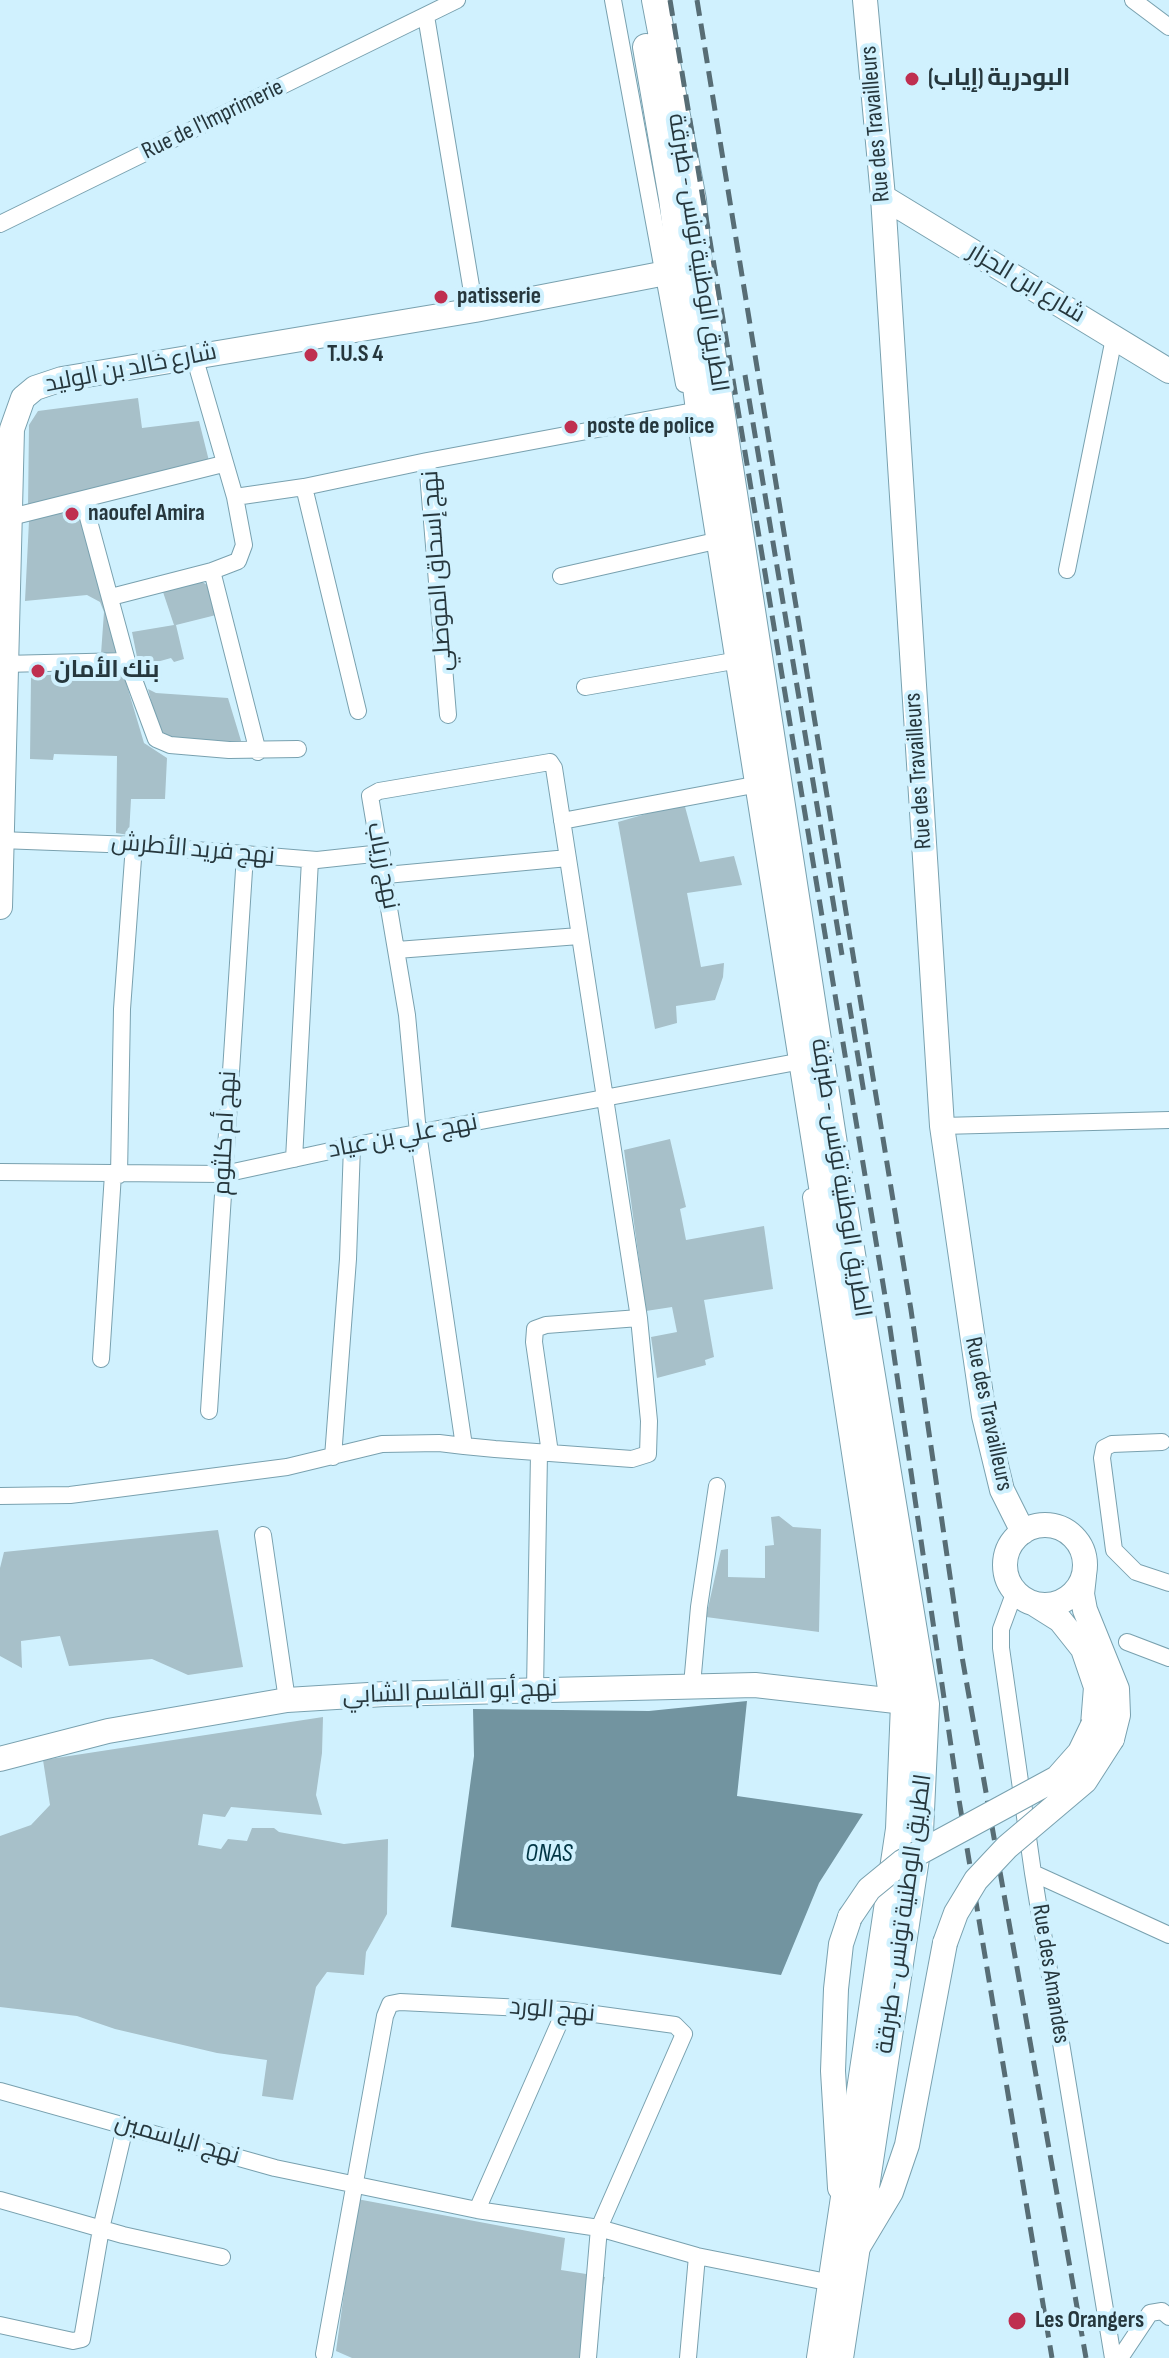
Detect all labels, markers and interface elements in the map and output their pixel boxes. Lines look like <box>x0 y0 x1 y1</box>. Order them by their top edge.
street label: Rue des Travailleurs <box>855 45 897 203</box>
place label: البودرية (إياب) <box>928 65 1070 93</box>
marker: البودرية (إياب) <box>903 70 921 88</box>
street label: Rue de l'Imprimerie <box>138 73 288 167</box>
street label: الطريق الوطنية تونس - طبرقة <box>661 111 733 395</box>
street label: شارع ابن الجزار <box>962 238 1090 330</box>
place label: patisserie <box>457 283 541 311</box>
marker: patisserie <box>432 288 450 306</box>
street label: شارع خالد بن الوليد <box>43 338 219 400</box>
place label: T.U.S 4 <box>327 341 384 369</box>
marker: T.U.S 4 <box>302 346 320 364</box>
place label: poste de police <box>587 413 715 441</box>
marker: poste de police <box>562 418 580 436</box>
street label: نهج إسحاق الموصلي <box>417 469 459 673</box>
place label: naoufel Amira <box>88 500 205 528</box>
marker: naoufel Amira <box>63 505 81 523</box>
place label: بنك الأمان <box>54 657 159 685</box>
marker: بنك الأمان <box>29 662 47 680</box>
street label: Rue des Travailleurs <box>899 692 939 850</box>
street label: نهج زرياب <box>359 820 405 912</box>
street label: نهج فريد الأطرش <box>110 829 276 871</box>
street label: الطريق الوطنية تونس - طبرقة <box>804 1036 876 1320</box>
street label: نهج أم كلثوم <box>208 1070 244 1196</box>
street label: نهج علي بن عياد <box>326 1108 480 1166</box>
street label: Rue des Travailleurs <box>958 1334 1018 1494</box>
street label: نهج أبو القاسم الشابي <box>342 1675 558 1711</box>
street label: الطريق الوطنية تونس - طبرقة <box>871 1772 939 2056</box>
water label: ONAS <box>525 1838 573 1870</box>
street label: Rue des Amandes <box>1025 1902 1075 2046</box>
street label: نهج الورد <box>508 1993 596 2029</box>
street label: نهج الياسمين <box>111 2108 243 2172</box>
place label: Les Orangers <box>1035 2307 1144 2335</box>
marker: Les Orangers <box>1006 2310 1028 2332</box>

